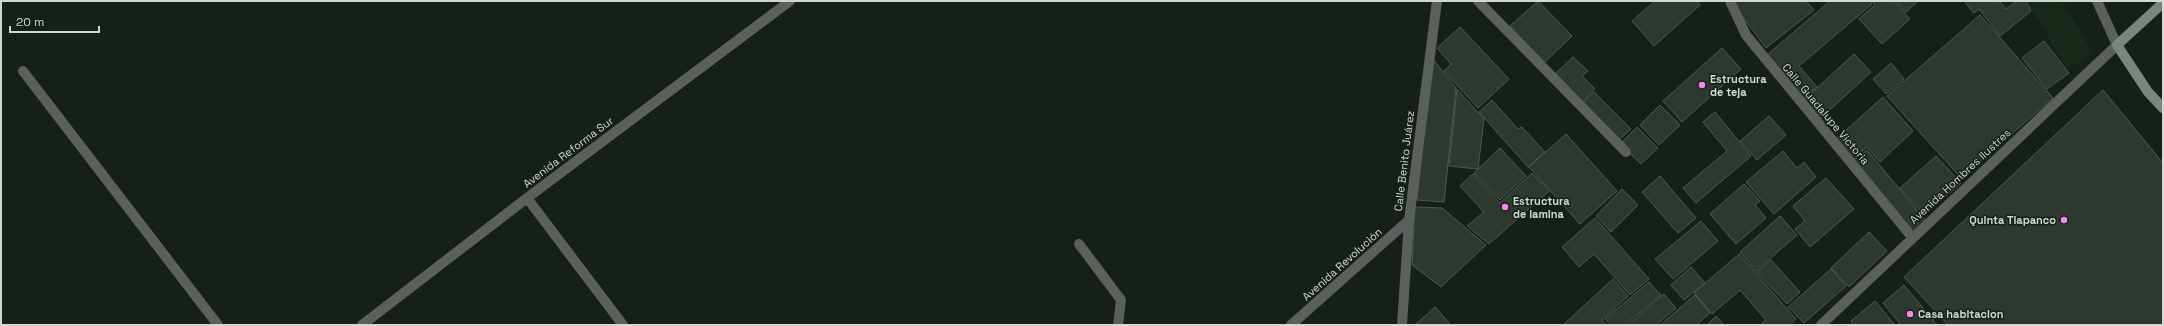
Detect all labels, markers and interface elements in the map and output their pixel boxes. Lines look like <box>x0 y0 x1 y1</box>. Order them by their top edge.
scale bar <box>10 8 99 34</box>
text: 20 m <box>16 14 44 30</box>
street label: Calle Guadalupe Victoria <box>1779 60 1873 168</box>
place label: Estructura de teja <box>1710 72 1767 99</box>
marker: Estructura de teja <box>1697 80 1707 90</box>
street label: Calle Benito Juárez <box>1391 110 1417 212</box>
street label: Avenida Reforma Sur <box>520 113 616 191</box>
street label: Avenida Hombres Ilustres <box>1906 125 2014 227</box>
place label: Estructura de lamina <box>1513 194 1570 221</box>
marker: Estructura de lamina <box>1500 202 1510 212</box>
place label: Quinta Tlapanco <box>1969 213 2056 227</box>
marker: Quinta Tlapanco <box>2059 215 2069 225</box>
street label: Avenida Revolución <box>1299 224 1385 304</box>
place label: Casa habitacion <box>1918 307 2004 321</box>
marker: Casa habitacion <box>1905 309 1915 319</box>

